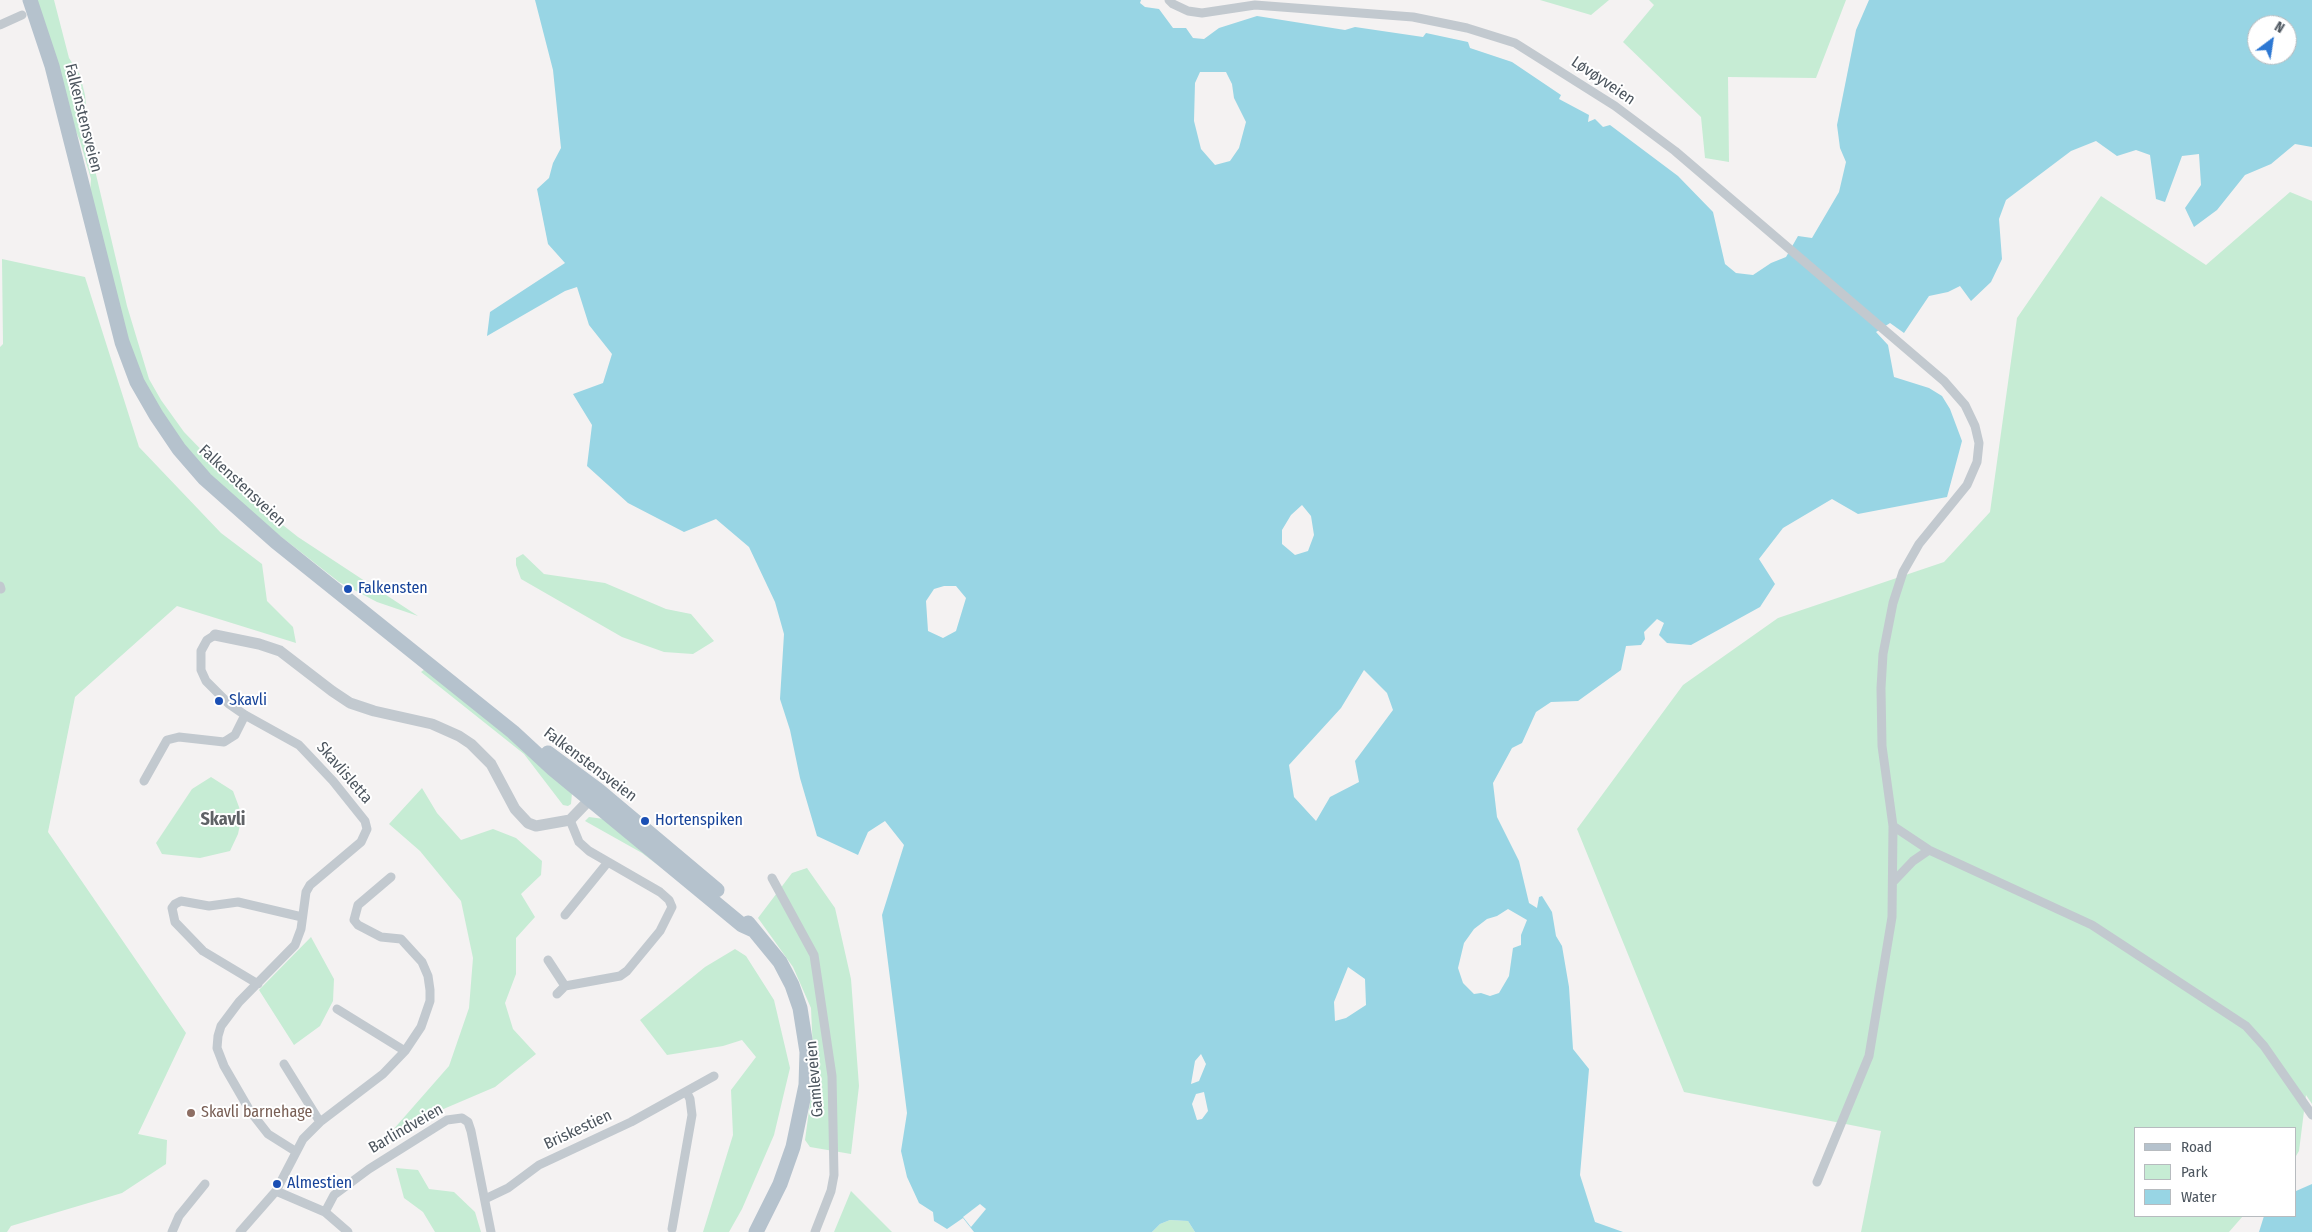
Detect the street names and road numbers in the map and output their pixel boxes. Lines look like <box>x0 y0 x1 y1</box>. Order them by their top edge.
street label: Løvøyveien <box>1567 53 1639 109</box>
street label: Falkenstensveien <box>60 61 106 175</box>
street label: Falkenstensveien <box>195 441 289 531</box>
street label: Falkenstensveien <box>540 724 640 806</box>
street label: Skavlisletta <box>312 738 376 808</box>
street label: Gamleveien <box>802 1040 828 1118</box>
street label: Barlindveien <box>365 1100 447 1158</box>
street label: Briskestien <box>541 1106 615 1154</box>

